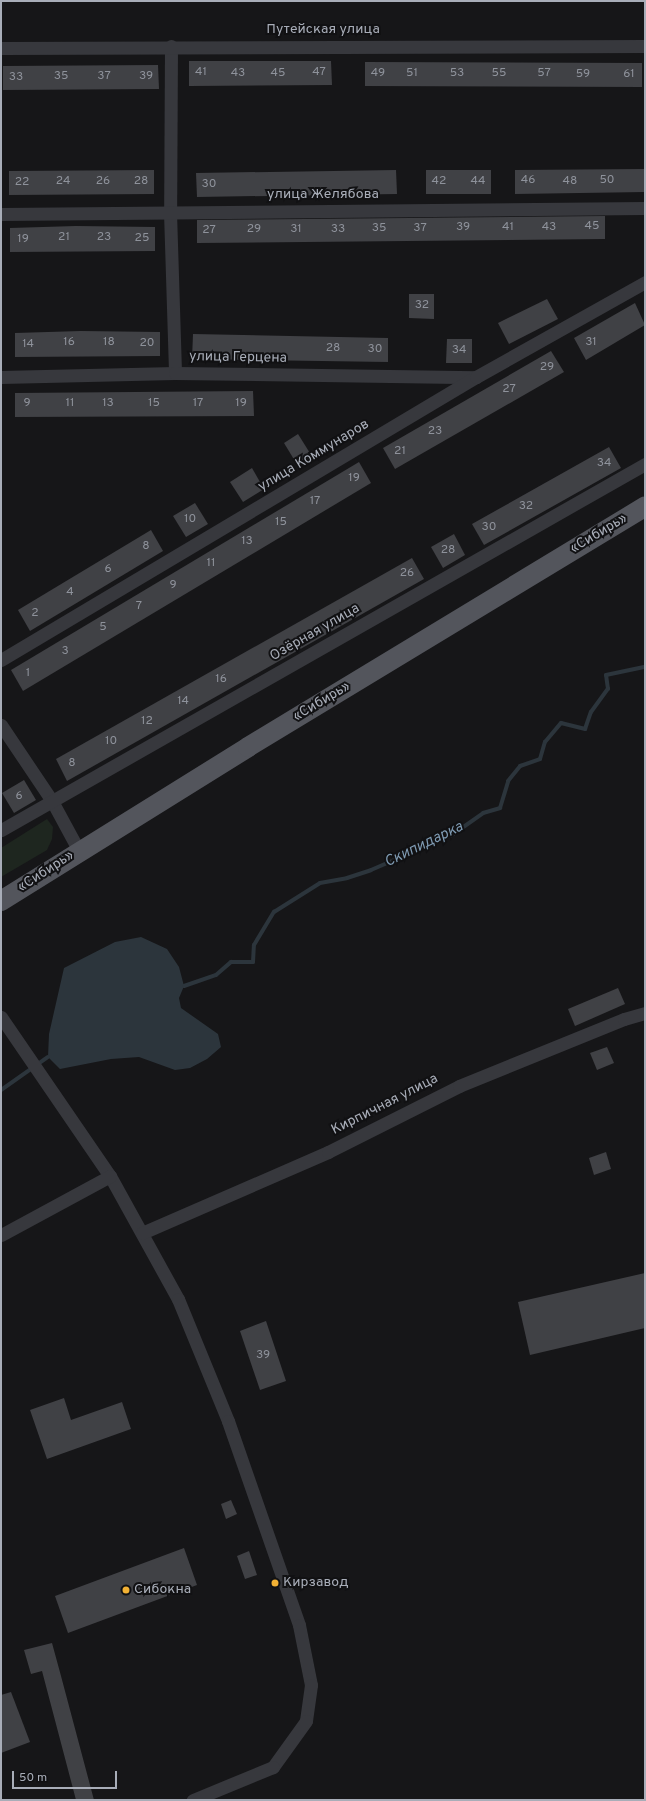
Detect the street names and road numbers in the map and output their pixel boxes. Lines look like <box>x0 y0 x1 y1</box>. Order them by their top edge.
street label: Путейская улица <box>266 22 380 38</box>
street label: улица Желябова <box>267 187 379 203</box>
street label: улица Герцена <box>189 349 287 367</box>
street label: улица Коммунаров <box>255 416 373 496</box>
street label: «Сибирь» <box>567 510 631 558</box>
street label: Озёрная улица <box>267 601 363 665</box>
street label: «Сибирь» <box>290 678 354 726</box>
street label: «Сибирь» <box>15 848 77 896</box>
street label: Кирпичная улица <box>329 1071 441 1139</box>

